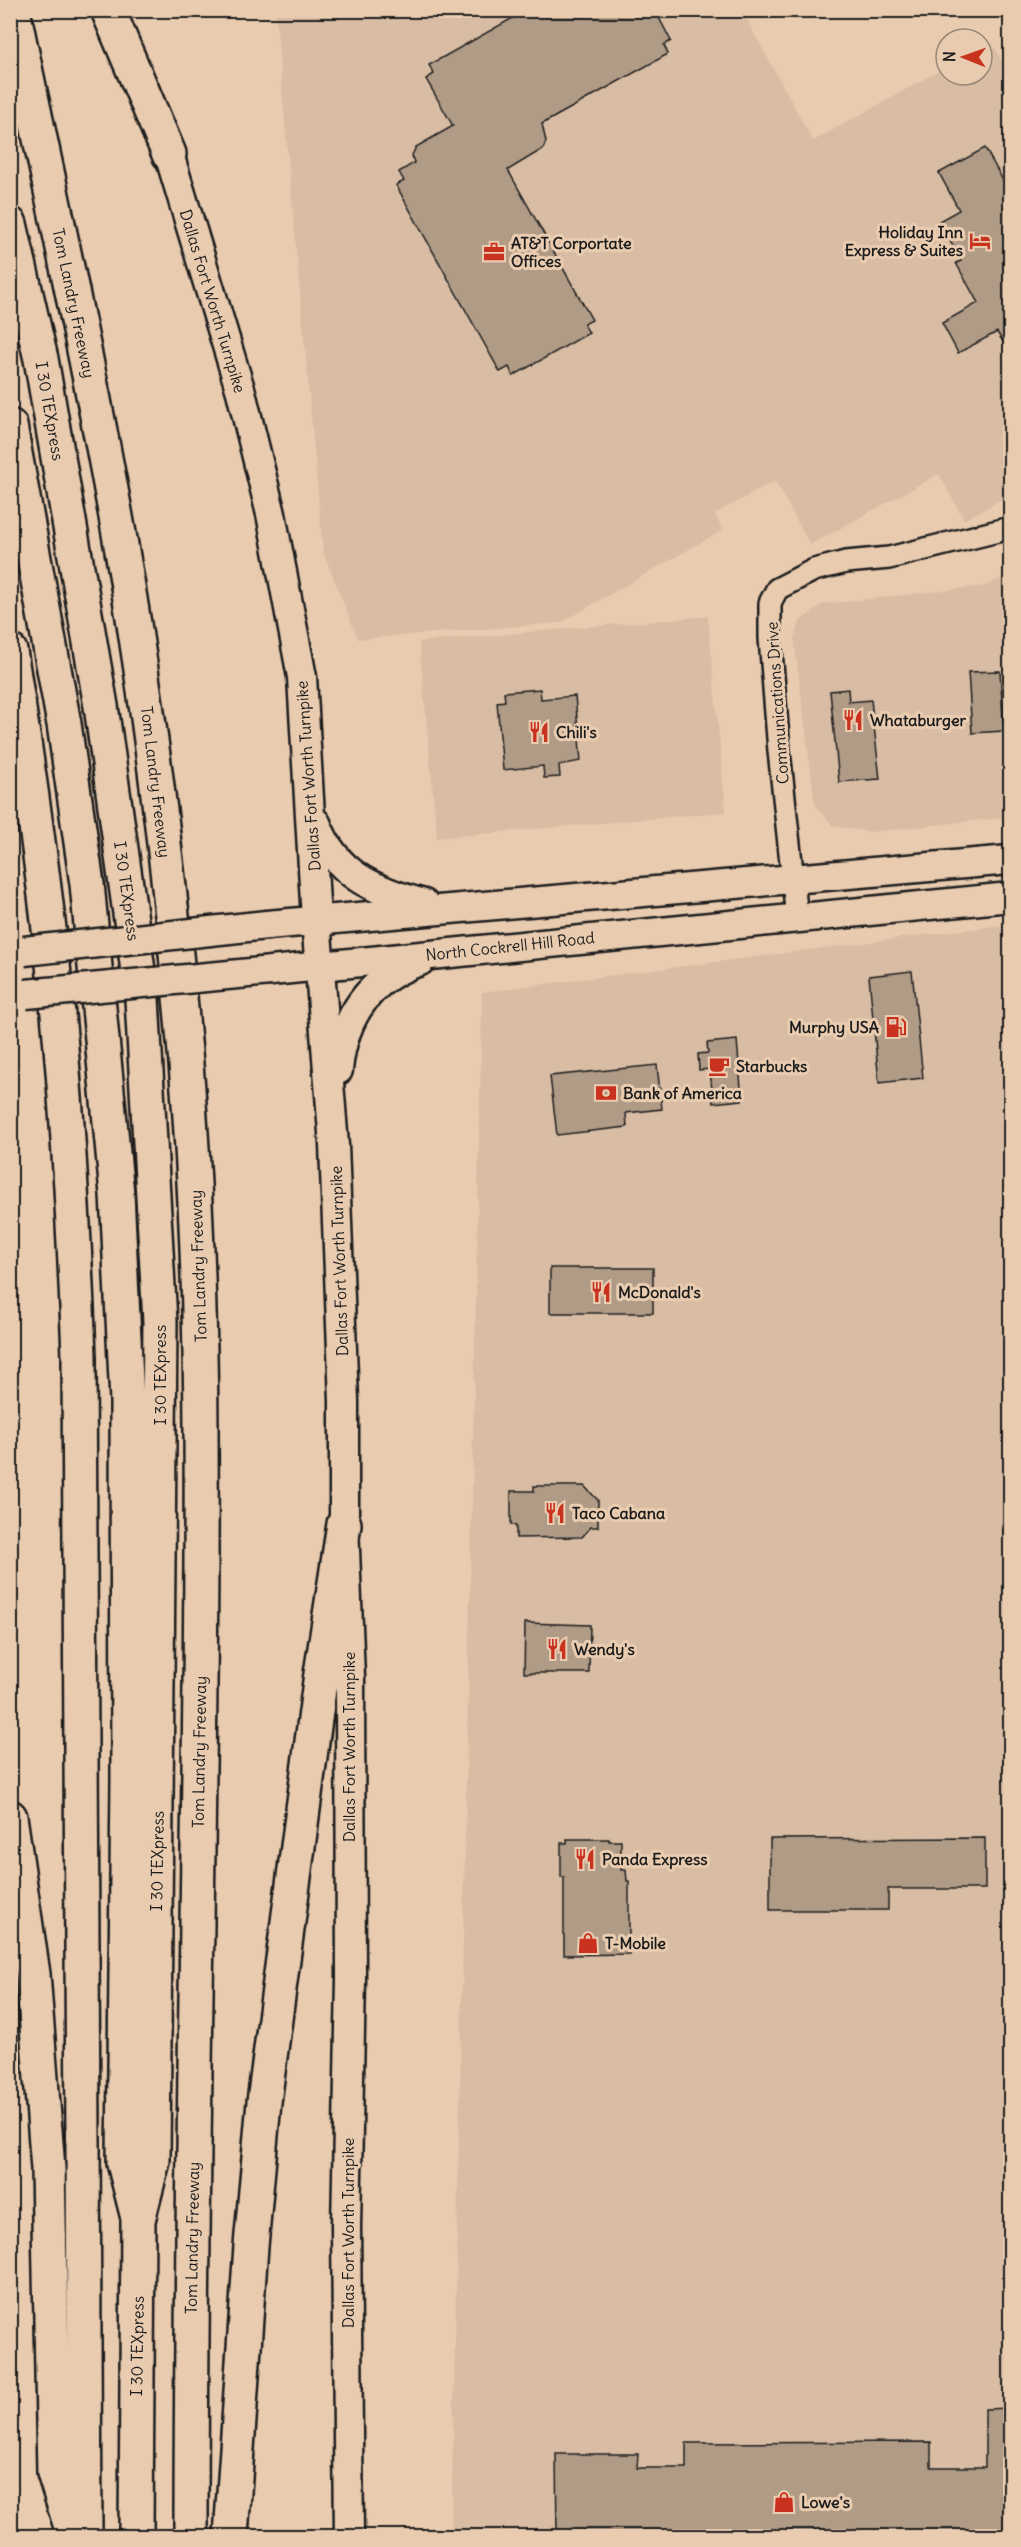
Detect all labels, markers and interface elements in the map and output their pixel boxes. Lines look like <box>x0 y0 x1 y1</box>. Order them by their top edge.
north arrow <box>934 27 994 87</box>
text: N <box>939 51 959 62</box>
street label: Dallas Fort Worth Turnpike <box>176 207 250 395</box>
place label: Holiday Inn Express & Suites <box>845 222 963 261</box>
street label: Tom Landry Freeway <box>48 226 100 380</box>
hotel icon: Holiday Inn Express & Suites <box>968 229 992 253</box>
place label: AT&T Corportate Offices <box>511 233 632 271</box>
office icon: AT&T Corportate Offices <box>482 240 506 264</box>
street label: I 30 TEXpress <box>31 360 69 462</box>
street label: Communications Drive <box>761 621 793 785</box>
street label: Dallas Fort Worth Turnpike <box>291 680 325 872</box>
street label: Tom Landry Freeway <box>137 705 175 859</box>
restaurant icon: Whataburger <box>841 708 865 732</box>
place label: Whataburger <box>870 710 967 731</box>
restaurant icon: Chili's <box>527 720 551 744</box>
place label: Chili's <box>556 722 597 742</box>
street label: I 30 TEXpress <box>110 840 144 942</box>
street label: North Cockrell Hill Road <box>425 927 595 965</box>
fuel station icon: Murphy USA <box>884 1015 908 1039</box>
place label: Murphy USA <box>789 1017 879 1038</box>
cafe icon: Starbucks <box>707 1054 731 1078</box>
place label: Starbucks <box>736 1056 807 1076</box>
bank icon: Bank of America <box>594 1081 618 1105</box>
place label: Bank of America <box>623 1083 742 1103</box>
street label: Dallas Fort Worth Turnpike <box>326 1165 352 1357</box>
street label: Tom Landry Freeway <box>185 1190 211 1342</box>
restaurant icon: McDonald's <box>589 1280 613 1304</box>
place label: McDonald's <box>618 1282 701 1302</box>
street label: I 30 TEXpress <box>150 1325 170 1425</box>
restaurant icon: Taco Cabana <box>543 1501 567 1525</box>
place label: Taco Cabana <box>572 1503 665 1523</box>
restaurant icon: Wendy's <box>545 1637 569 1661</box>
place label: Wendy's <box>574 1639 635 1660</box>
street label: Dallas Fort Worth Turnpike <box>339 1652 359 1842</box>
street label: Tom Landry Freeway <box>188 1676 210 1828</box>
street label: I 30 TEXpress <box>146 1811 168 1911</box>
restaurant icon: Panda Express <box>573 1847 597 1871</box>
place label: Panda Express <box>602 1849 708 1870</box>
shop icon: T-Mobile <box>576 1931 600 1955</box>
place label: T-Mobile <box>605 1933 666 1953</box>
street label: Dallas Fort Worth Turnpike <box>338 2138 358 2328</box>
street label: Tom Landry Freeway <box>181 2162 203 2314</box>
street label: I 30 TEXpress <box>126 2296 148 2396</box>
shop icon: Lowe's <box>772 2490 796 2514</box>
place label: Lowe's <box>801 2492 850 2512</box>

